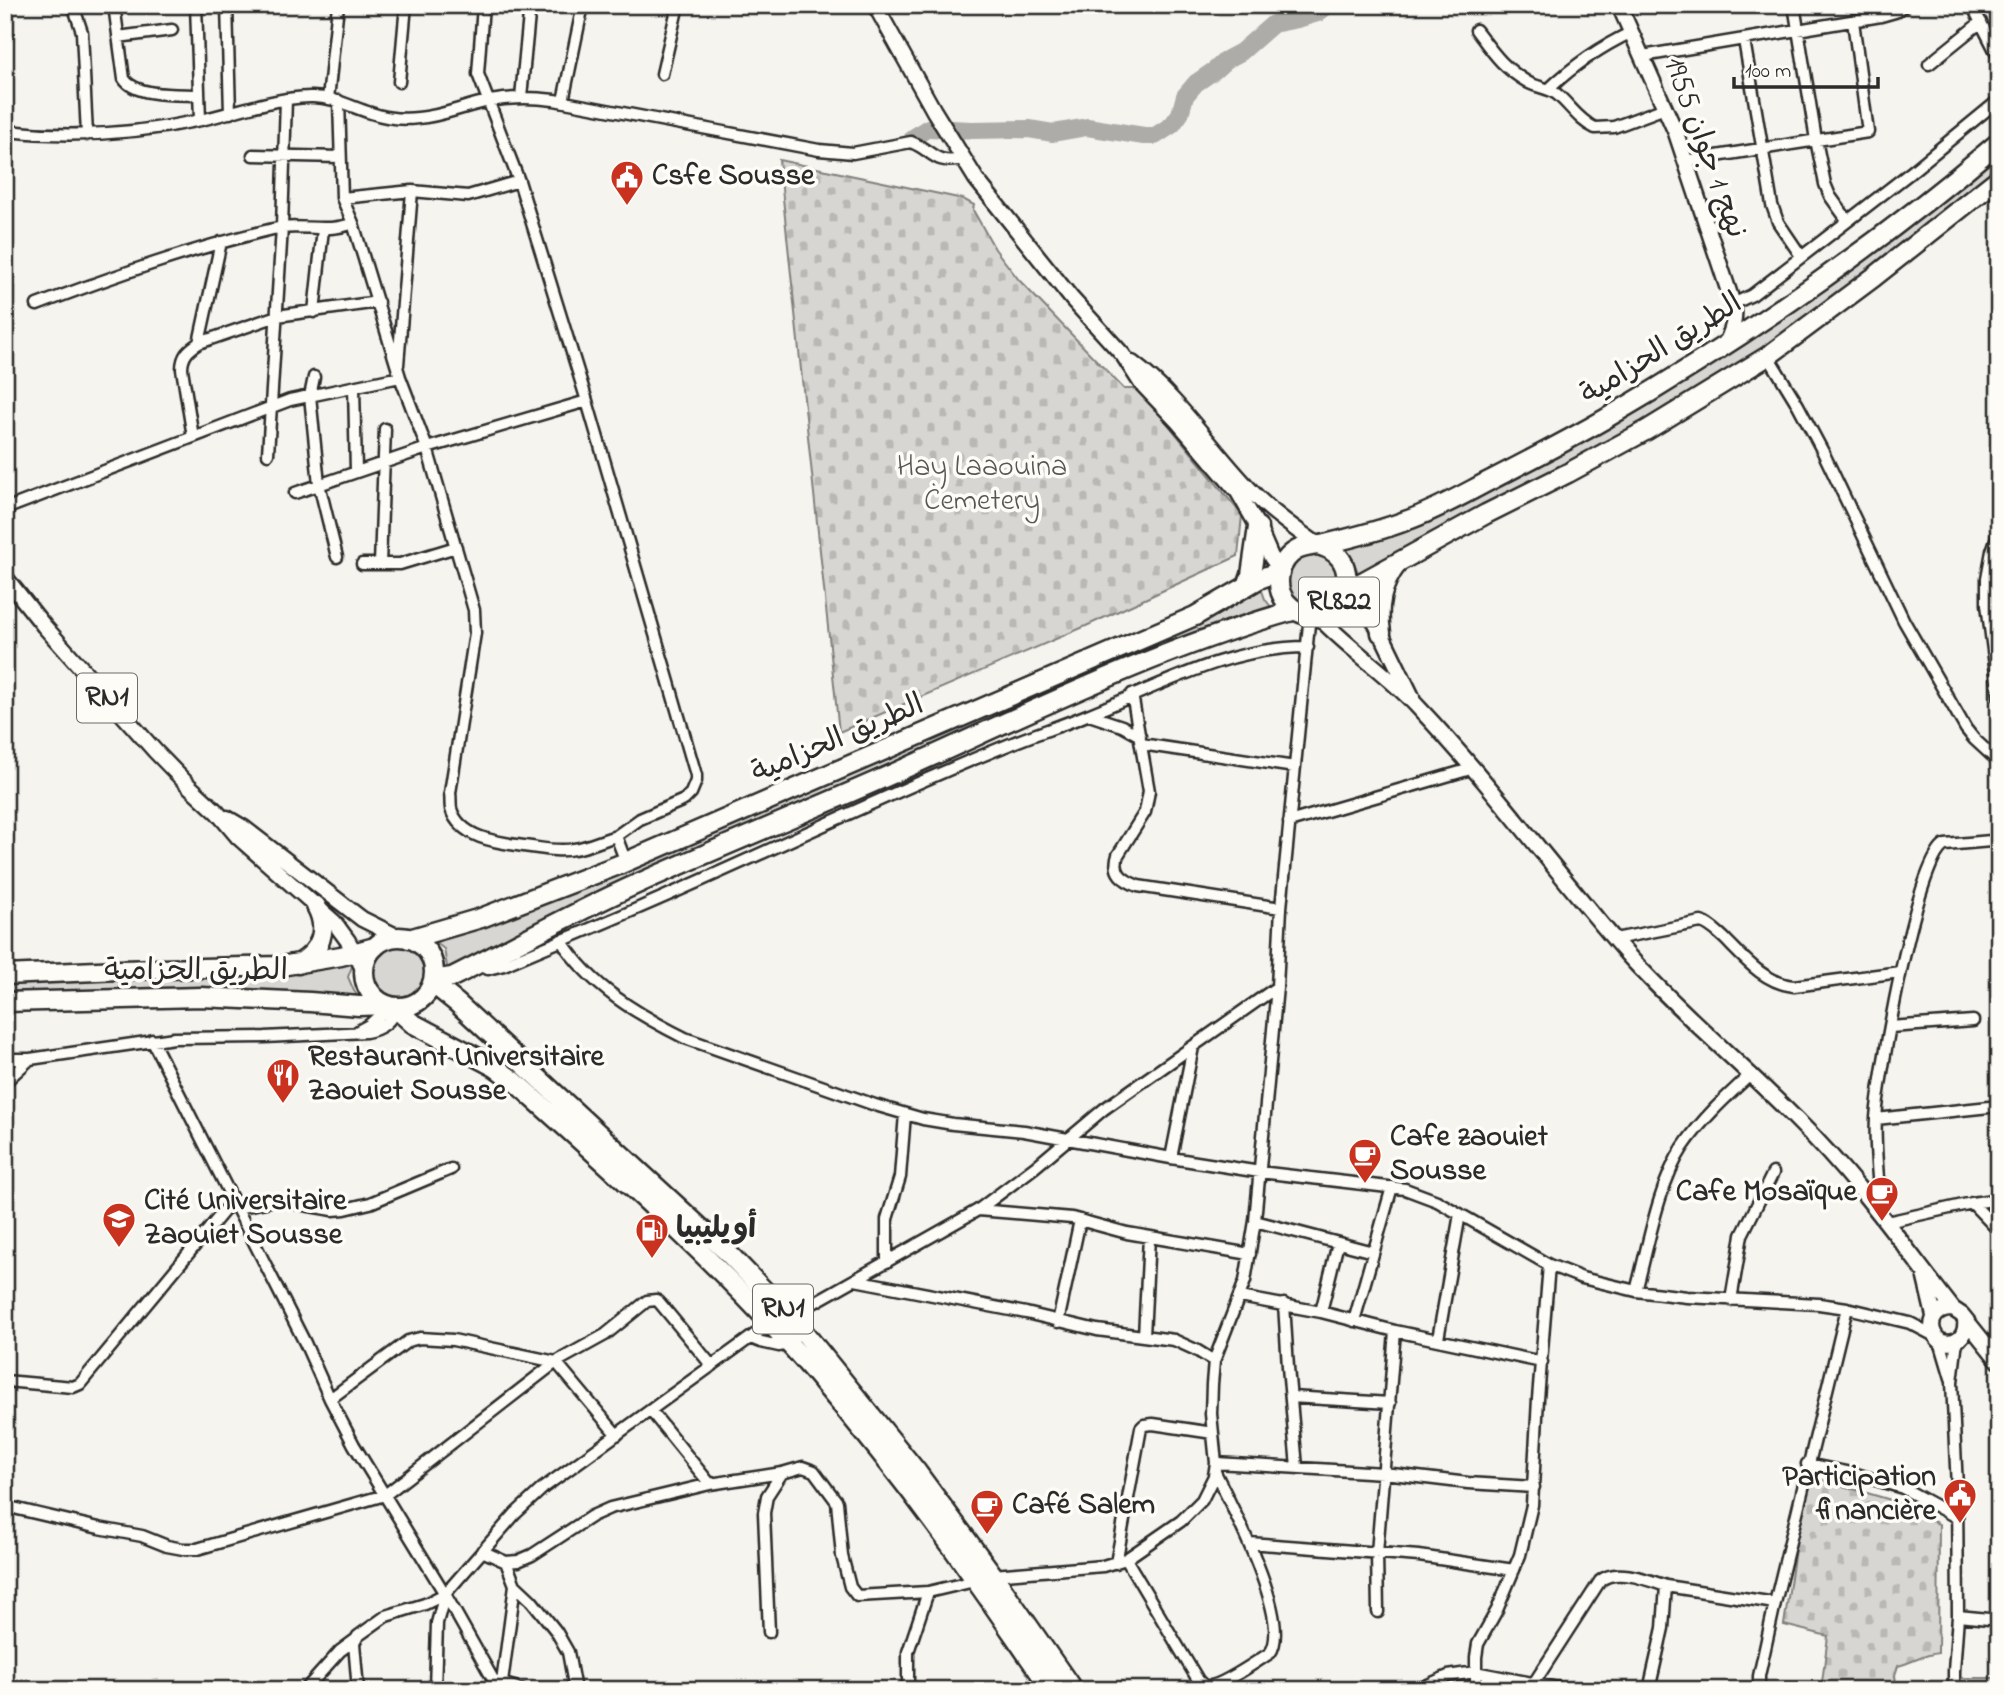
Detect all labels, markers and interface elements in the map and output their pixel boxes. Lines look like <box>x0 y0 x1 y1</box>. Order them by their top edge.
scale bar <box>1734 46 1878 90</box>
street label: نهج 1 جوان 1955 <box>1651 51 1757 245</box>
text: 100 m <box>1745 57 1791 87</box>
place label: Csfe Sousse <box>652 155 816 199</box>
public building icon: Csfe Sousse <box>608 158 646 207</box>
street label: الطريق الحزامية <box>1572 283 1752 417</box>
park label: Hay Laaouina Cemetery <box>897 446 1067 524</box>
road number: RL822 <box>1299 578 1379 626</box>
road number: RN1 <box>77 674 137 722</box>
street label: الطريق الحزامية <box>745 684 931 796</box>
street label: الطريق الحزامية <box>104 950 288 994</box>
place label: Restaurant Universitaire Zaouiet Sousse <box>308 1036 606 1114</box>
restaurant icon: Restaurant Universitaire Zaouiet Sousse <box>264 1056 302 1105</box>
place label: Cafe zaouiet Sousse <box>1390 1116 1549 1194</box>
cafe icon: Cafe zaouiet Sousse <box>1346 1136 1384 1185</box>
place label: Cafe Mosaïque <box>1676 1171 1859 1215</box>
cafe icon: Cafe Mosaïque <box>1863 1174 1901 1223</box>
place label: Cité Universitaire Zaouiet Sousse <box>144 1180 348 1258</box>
school or university icon: Cité Universitaire Zaouiet Sousse <box>100 1200 138 1249</box>
place label: أويليبيا <box>676 1208 757 1252</box>
fuel station icon: أويليبيا <box>633 1211 671 1260</box>
road number: RN1 <box>753 1284 813 1334</box>
place label: Participation financière <box>1782 1456 1938 1534</box>
public building icon: Participation financière <box>1941 1476 1979 1525</box>
place label: Café Salem <box>1012 1484 1155 1528</box>
cafe icon: Café Salem <box>968 1487 1006 1536</box>

